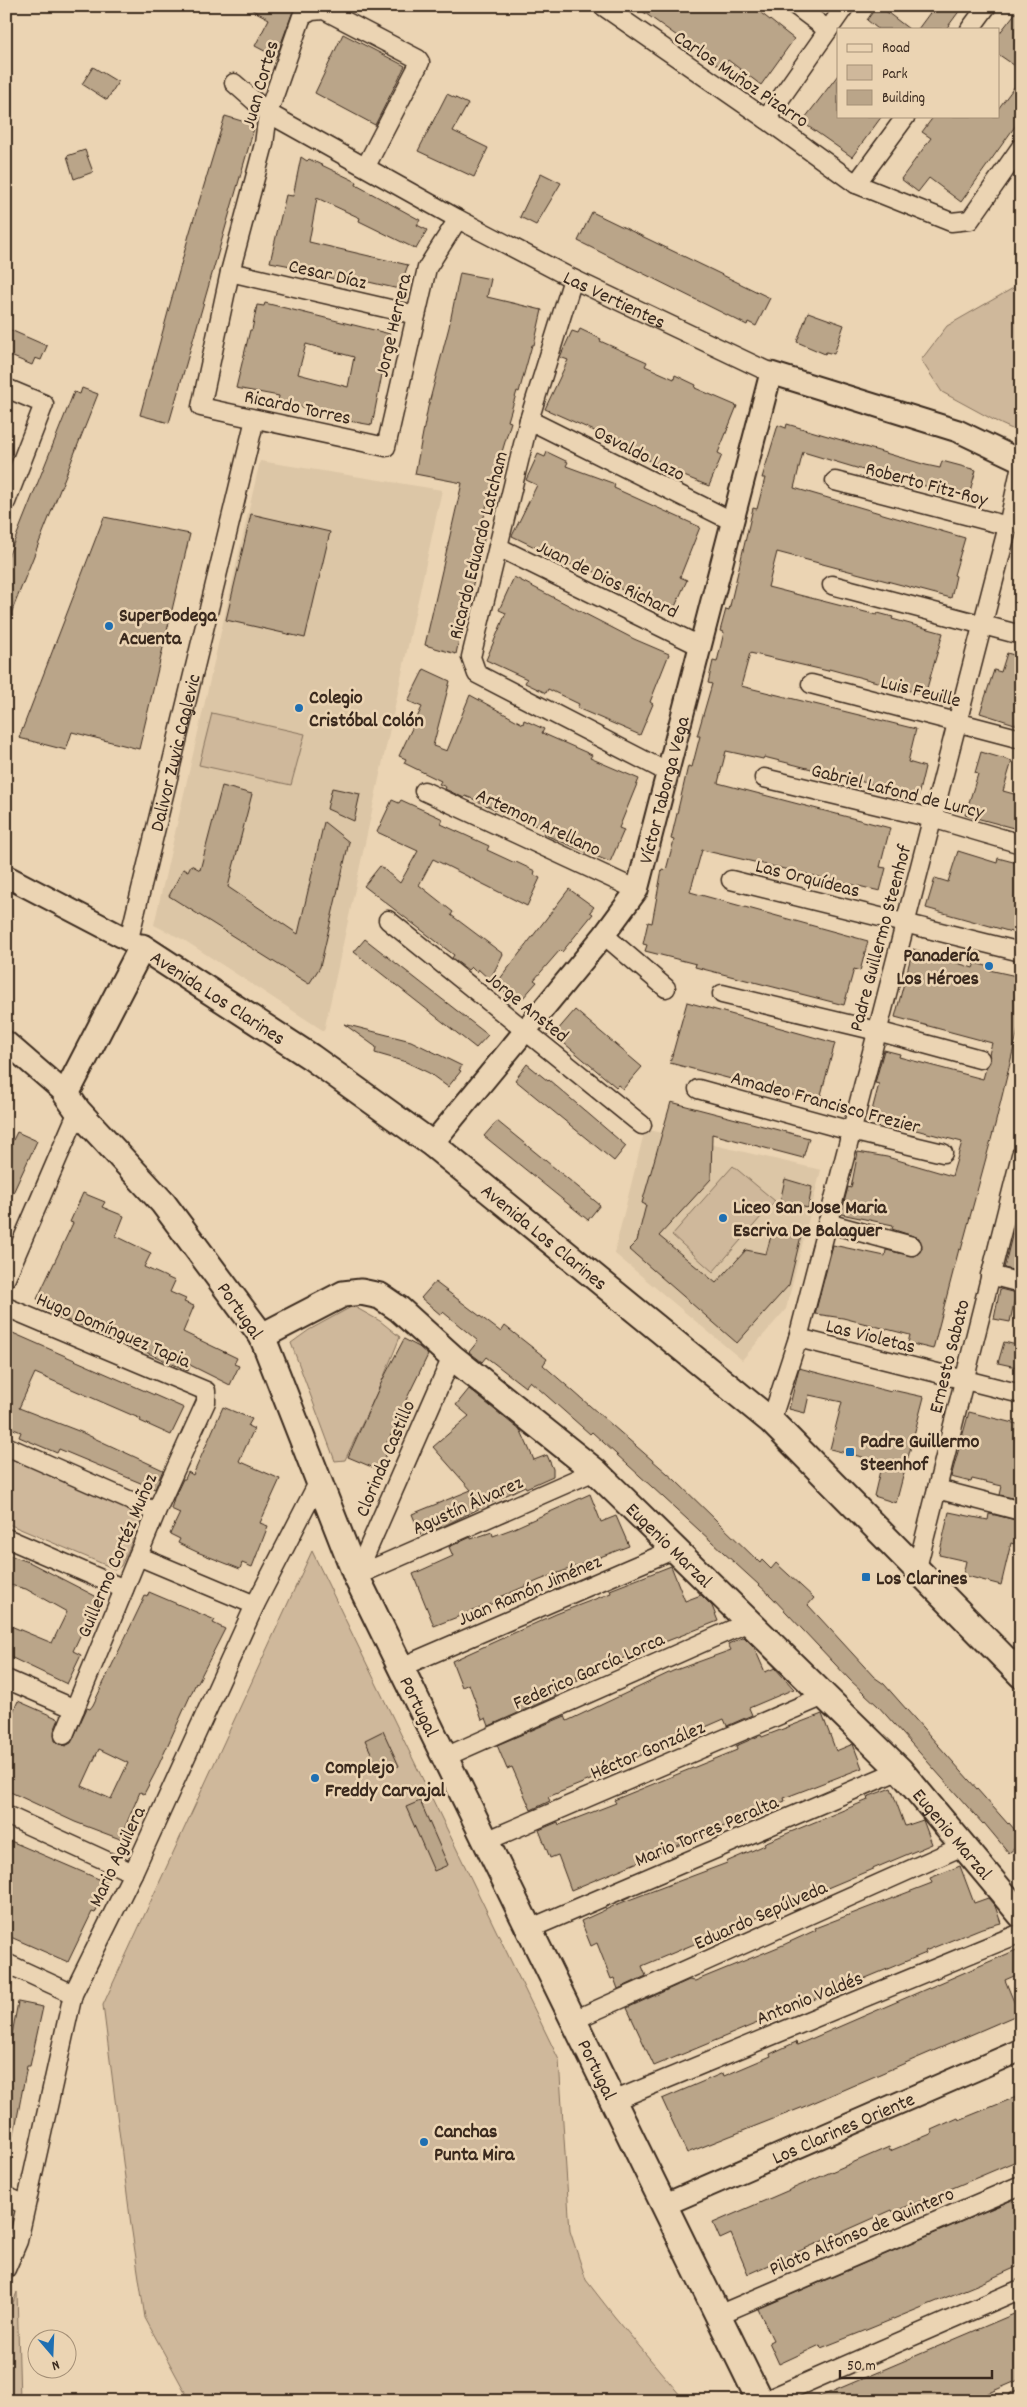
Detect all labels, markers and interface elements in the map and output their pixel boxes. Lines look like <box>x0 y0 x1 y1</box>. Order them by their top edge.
street label: Carlos Muñoz Pizarro <box>667 25 814 136</box>
legend <box>837 28 1000 118</box>
street label: Juan Cortes <box>236 38 288 132</box>
text: Road <box>882 38 910 60</box>
text: Park <box>882 64 908 86</box>
text: Building <box>882 88 925 110</box>
street label: Cesar Díaz <box>285 253 370 299</box>
street label: Las Vertientes <box>557 265 669 338</box>
street label: Jorge Herrera <box>369 271 421 380</box>
street label: Ricardo Torres <box>242 384 353 434</box>
street label: Osvaldo Lazo <box>588 420 689 490</box>
street label: Ricardo Eduardo Latcham <box>443 449 517 643</box>
street label: Roberto Fitz-Roy <box>862 456 991 516</box>
street label: Juan de Dios Richard <box>531 534 682 627</box>
place label: SuperBodega Acuenta <box>119 603 217 654</box>
marker: SuperBodega Acuenta <box>103 620 115 632</box>
street label: Luis Feuille <box>877 669 964 716</box>
street label: Dalivor Zuvic Caglevic <box>145 671 210 835</box>
place label: Colegio Cristóbal Colón <box>309 685 424 736</box>
marker: Colegio Cristóbal Colón <box>293 702 305 714</box>
street label: Víctor Taborga Vega <box>633 713 699 867</box>
street label: Gabriel Lafond de Lurcy <box>808 758 987 828</box>
street label: Artemon Arellano <box>471 782 605 865</box>
street label: Padre Guillermo Steenhof <box>844 841 921 1035</box>
street label: Las Orquídeas <box>752 853 862 906</box>
place label: Panadería Los Héroes <box>897 943 980 994</box>
street label: Avenida Los Clarines <box>144 945 290 1054</box>
marker: Panadería Los Héroes <box>983 960 995 972</box>
street label: Jorge Ansted <box>478 966 574 1051</box>
street label: Amadeo Francisco Frezier <box>727 1065 924 1143</box>
street label: Avenida Los Clarines <box>474 1178 612 1299</box>
place label: Liceo San Jose Maria Escriva De Balaguer <box>733 1195 887 1246</box>
marker: Liceo San Jose Maria Escriva De Balaguer <box>717 1212 729 1224</box>
street label: Portugal <box>209 1277 269 1346</box>
street label: Hugo Domínguez Tapia <box>31 1287 195 1377</box>
street label: Ernesto Sabato <box>923 1297 979 1417</box>
street label: Las Violetas <box>823 1313 918 1363</box>
street label: Clorinda Castillo <box>350 1396 424 1522</box>
place label: Padre Guillermo Steenhof <box>860 1429 979 1480</box>
marker: Padre Guillermo Steenhof <box>844 1446 856 1458</box>
street label: Guillermo Cortéz Muñoz <box>72 1469 166 1643</box>
street label: Agustín Álvarez <box>409 1470 528 1544</box>
street label: Eugenio Marzal <box>618 1497 718 1596</box>
street label: Juan Ramón Jiménez <box>454 1549 607 1635</box>
place label: Los Clarines <box>876 1566 968 1594</box>
marker: Los Clarines <box>860 1571 872 1583</box>
street label: Federico García Lorca <box>509 1627 670 1719</box>
street label: Portugal <box>391 1672 444 1743</box>
street label: Héctor González <box>586 1715 710 1789</box>
place label: Complejo Freddy Carvajal <box>325 1755 446 1806</box>
marker: Complejo Freddy Carvajal <box>309 1772 321 1784</box>
street label: Eugenio Marzal <box>904 1783 997 1888</box>
street label: Mario Torres Peralta <box>631 1790 784 1876</box>
street label: Mario Aguilera <box>83 1802 154 1912</box>
street label: Eduardo Sepúlveda <box>690 1875 833 1959</box>
street label: Antonio Valdés <box>752 1966 868 2034</box>
street label: Portugal <box>569 2035 622 2106</box>
street label: Los Clarines Oriente <box>768 2087 920 2173</box>
place label: Canchas Punta Mira <box>434 2119 515 2170</box>
marker: Canchas Punta Mira <box>418 2136 430 2148</box>
street label: Piloto Alfonso de Quintero <box>765 2181 959 2284</box>
north arrow <box>28 2330 78 2380</box>
scale bar <box>840 2347 992 2379</box>
text: N <box>49 2354 62 2375</box>
text: 50 m <box>847 2356 876 2378</box>

